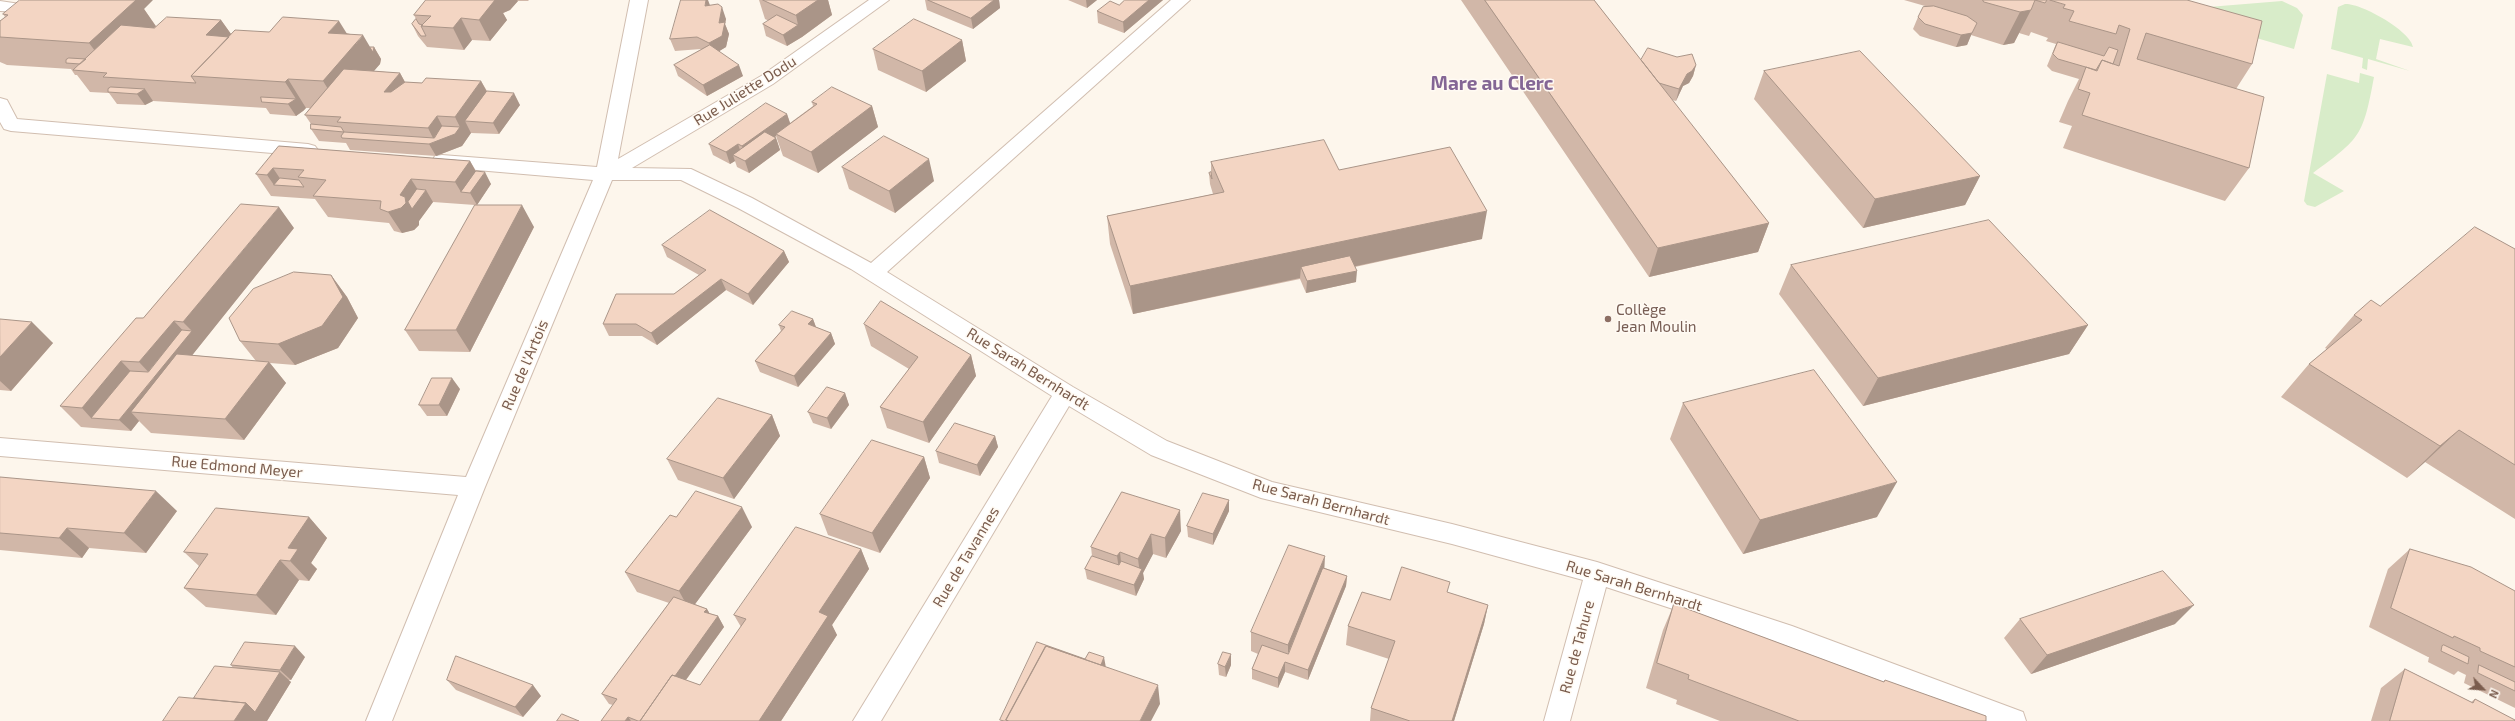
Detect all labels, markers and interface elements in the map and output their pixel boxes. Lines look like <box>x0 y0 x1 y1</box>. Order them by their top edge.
street label: Rue Juliette Dodu <box>690 52 800 130</box>
district label: Mare au Clerc <box>1431 73 1553 95</box>
place label: Collège Jean Moulin <box>1616 301 1697 336</box>
marker: Collège Jean Moulin <box>1603 314 1613 324</box>
street label: Rue de l'Artois <box>498 317 552 413</box>
street label: Rue Sarah Bernhardt <box>963 324 1093 414</box>
street label: Rue Edmond Meyer <box>171 452 303 482</box>
street label: Rue Sarah Bernhardt <box>1250 475 1392 529</box>
street label: Rue de Tavannes <box>929 504 1003 610</box>
street label: Rue Sarah Bernhardt <box>1564 557 1704 615</box>
street label: Rue de Tahure <box>1556 598 1598 696</box>
north arrow <box>2463 669 2503 709</box>
text: N <box>2487 688 2502 701</box>

